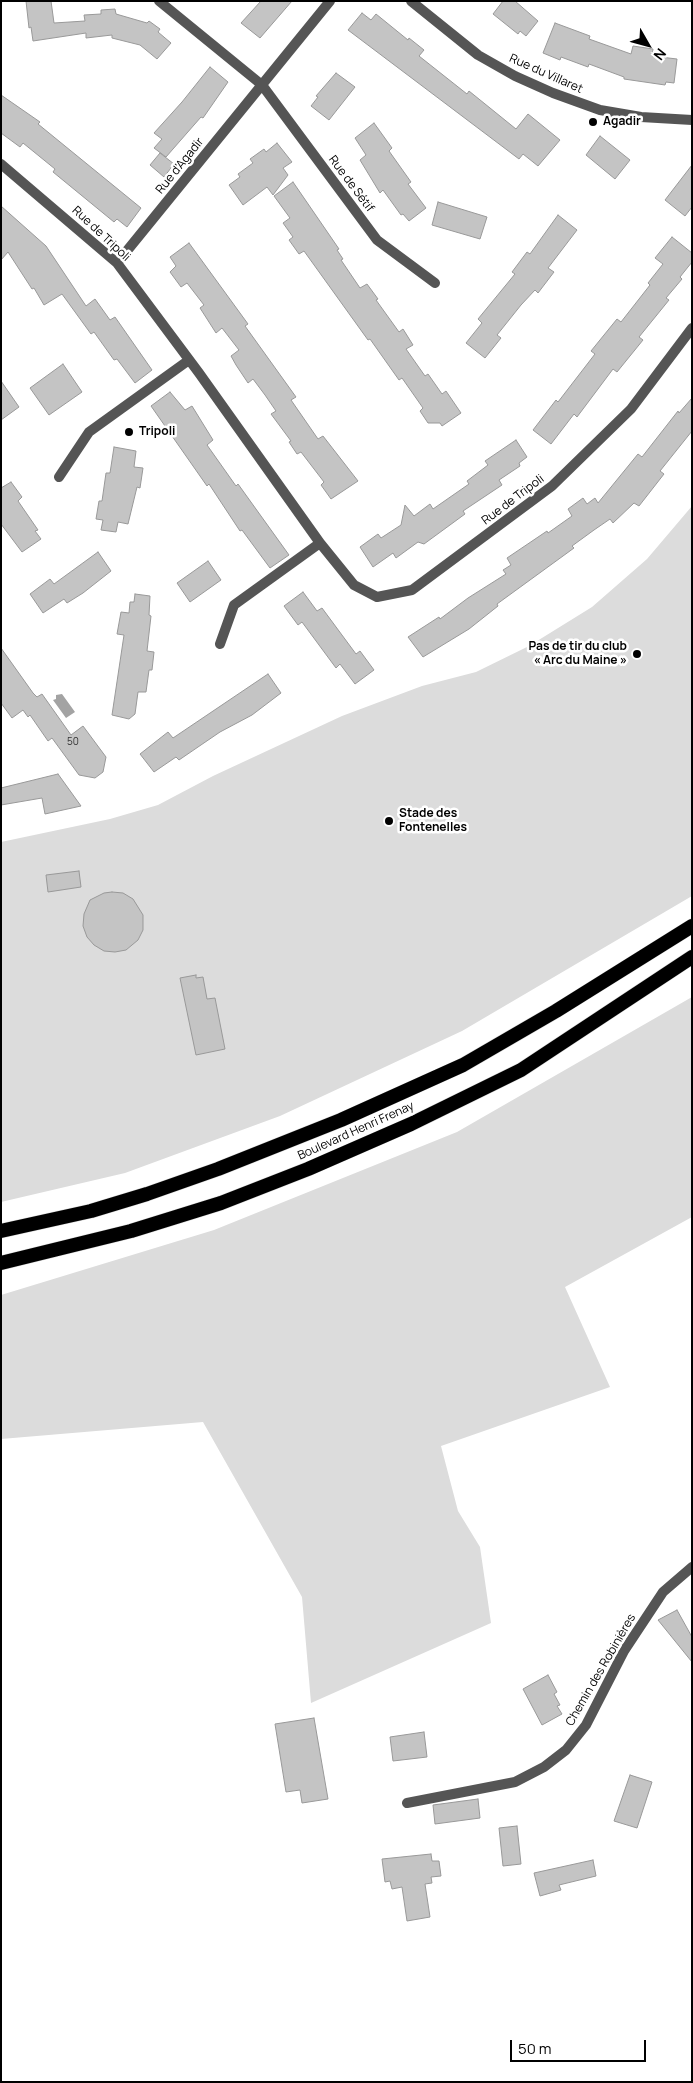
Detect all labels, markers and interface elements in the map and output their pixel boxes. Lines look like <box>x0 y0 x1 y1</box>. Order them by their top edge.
north arrow <box>623 20 673 70</box>
text: N <box>650 45 671 64</box>
street label: Rue du Villaret <box>507 51 585 97</box>
place label: Agadir <box>603 115 641 129</box>
marker: Agadir <box>587 116 599 128</box>
street label: Rue d'Agadir <box>153 135 207 197</box>
street label: Rue de Sétif <box>325 153 377 215</box>
street label: Rue de Tripoli <box>69 203 133 265</box>
place label: Tripoli <box>139 425 175 439</box>
marker: Tripoli <box>123 426 135 438</box>
street label: Rue de Tripoli <box>479 472 547 528</box>
place label: Pas de tir du club « Arc du Maine » <box>529 640 627 668</box>
marker: Pas de tir du club « Arc du Maine » <box>631 648 643 660</box>
house number: 50 <box>67 736 79 748</box>
place label: Stade des Fontenelles <box>399 807 467 835</box>
marker: Stade des Fontenelles <box>383 815 395 827</box>
street label: Boulevard Henri Frenay <box>296 1099 416 1163</box>
street label: Chemin des Robinières <box>563 1611 639 1729</box>
scale bar <box>513 2030 649 2062</box>
text: 50 m <box>518 2038 552 2059</box>

